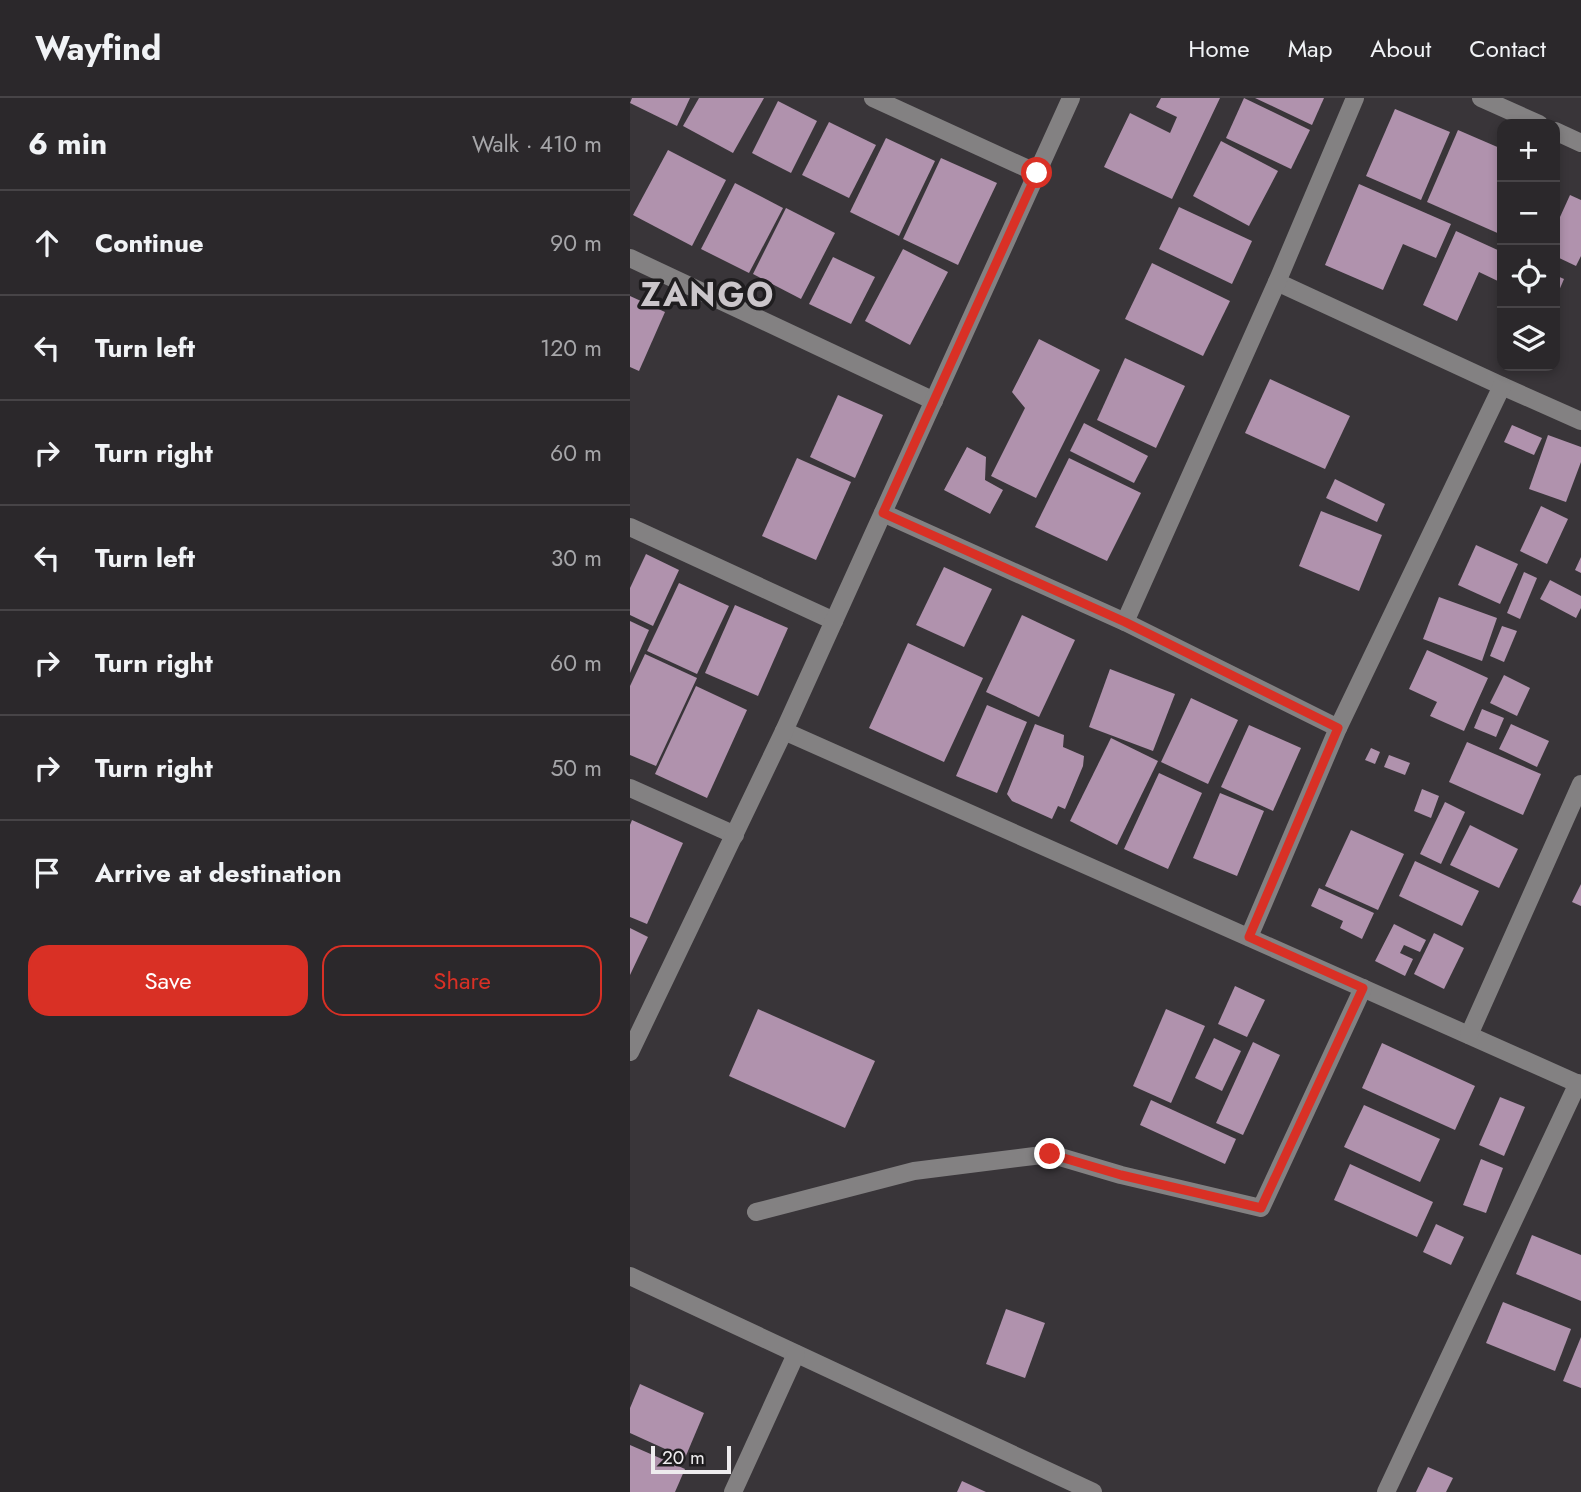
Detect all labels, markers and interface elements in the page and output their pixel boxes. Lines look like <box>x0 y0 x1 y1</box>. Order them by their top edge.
text: Wayfind <box>35 25 161 72</box>
text: Home <box>1188 31 1250 66</box>
text: Map <box>1288 31 1332 66</box>
text: About <box>1370 31 1431 66</box>
text: Contact <box>1469 31 1546 66</box>
map controls <box>1497 119 1560 371</box>
button: + <box>1497 119 1560 182</box>
text: 6 min <box>28 122 107 165</box>
text: Walk · 410 m <box>472 127 602 161</box>
route start <box>1021 157 1052 188</box>
button: − <box>1497 182 1560 245</box>
icon: ahead <box>28 224 66 262</box>
text: Continue <box>95 224 204 262</box>
text: 90 m <box>550 226 602 260</box>
button: locate <box>1497 245 1560 308</box>
district label: ZANGO <box>641 271 775 318</box>
button: layers <box>1497 308 1560 371</box>
icon: left <box>28 329 66 367</box>
text: Turn left <box>95 329 195 367</box>
text: 120 m <box>540 331 602 365</box>
icon: right <box>28 434 66 472</box>
text: Turn right <box>95 434 213 472</box>
text: 60 m <box>550 436 602 470</box>
icon: left <box>28 539 66 577</box>
text: Turn left <box>95 539 195 577</box>
text: 30 m <box>551 541 602 575</box>
icon: right <box>28 644 66 682</box>
text: Turn right <box>95 644 213 682</box>
text: 60 m <box>550 646 602 680</box>
icon: right <box>28 749 66 787</box>
text: Turn right <box>95 749 213 787</box>
text: 50 m <box>550 751 602 785</box>
icon: arrive <box>28 854 66 892</box>
text: Arrive at destination <box>95 854 342 892</box>
button: Save <box>28 945 308 1016</box>
button: Share <box>322 945 602 1016</box>
route end <box>1034 1138 1065 1169</box>
scale bar <box>651 1443 732 1475</box>
text: 20 m <box>662 1444 705 1471</box>

